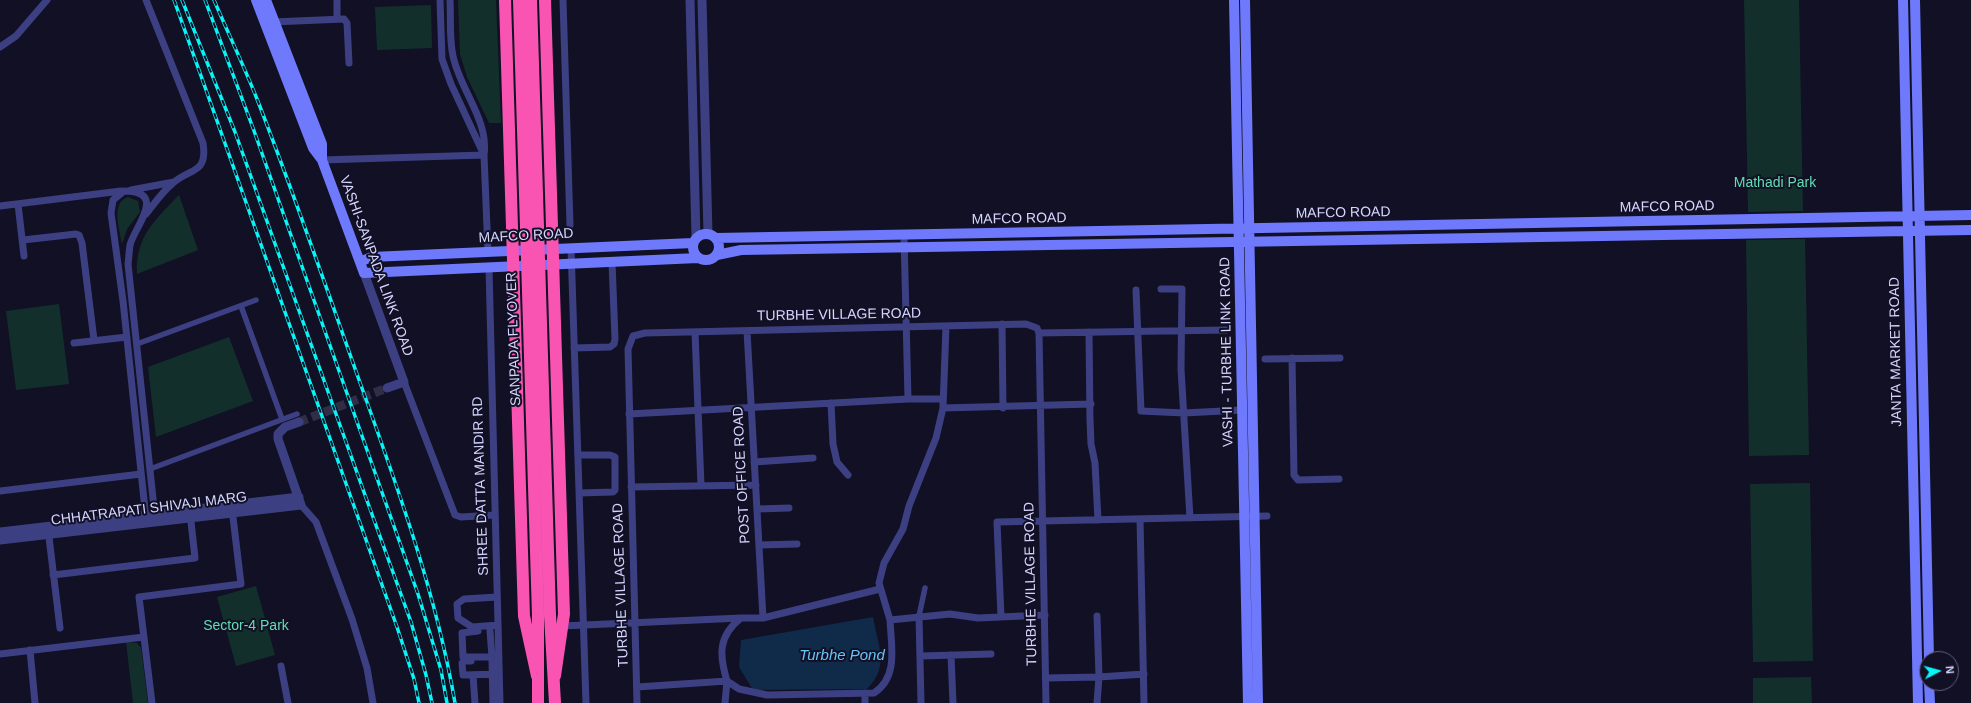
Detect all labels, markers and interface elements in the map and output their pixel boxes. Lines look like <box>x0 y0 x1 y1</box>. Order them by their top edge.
street label: VASHI-SANPADA LINK ROAD <box>335 173 417 359</box>
park label: Mathadi Park <box>1734 175 1816 191</box>
street label: MAFCO ROAD <box>1619 198 1715 216</box>
street label: MAFCO ROAD <box>1295 204 1391 222</box>
street label: MAFCO ROAD <box>971 210 1067 228</box>
street label: MAFCO ROAD <box>478 225 574 247</box>
street label: VASHI - TURBHE LINK ROAD <box>1217 257 1237 447</box>
street label: SANPADA FLYOVER <box>503 272 525 406</box>
street label: JANTA MARKET ROAD <box>1886 277 1906 427</box>
street label: TURBHE VILLAGE ROAD <box>757 305 921 325</box>
street label: SHREE DATTA MANDIR RD <box>469 396 493 576</box>
street label: POST OFFICE ROAD <box>730 406 754 544</box>
street label: CHHATRAPATI SHIVAJI MARG <box>50 489 248 529</box>
street label: TURBHE VILLAGE ROAD <box>1021 502 1041 666</box>
street label: TURBHE VILLAGE ROAD <box>610 503 632 667</box>
park label: Sector-4 Park <box>203 618 289 634</box>
water label: Turbhe Pond <box>799 647 885 665</box>
north arrow <box>1919 651 1959 691</box>
text: N <box>1944 665 1956 674</box>

